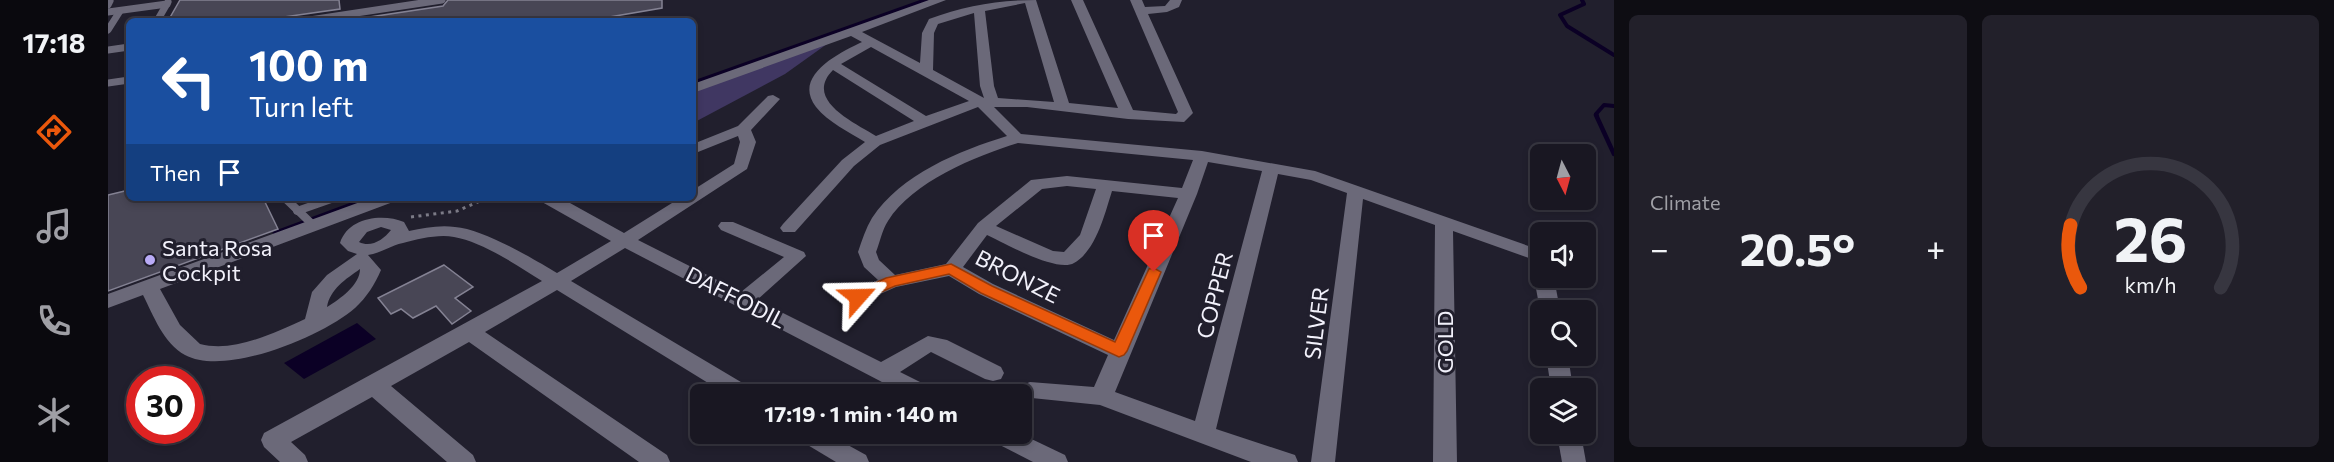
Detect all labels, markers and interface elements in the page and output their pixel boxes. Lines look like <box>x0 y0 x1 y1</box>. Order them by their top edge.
text: 17:18 <box>22 26 86 59</box>
text: 100 m <box>249 38 369 90</box>
icon: left <box>150 42 228 120</box>
text: Turn left <box>249 90 353 123</box>
icon: directions <box>33 111 75 153</box>
north arrow <box>1530 144 1596 210</box>
map controls <box>1530 144 1596 444</box>
icon: arrive <box>213 156 246 189</box>
text: Then <box>150 159 201 186</box>
text: Climate <box>1650 190 1720 214</box>
text: 26 <box>2113 199 2187 275</box>
icon: music <box>33 205 75 247</box>
pin <box>1128 210 1179 272</box>
icon: arrive <box>1137 219 1170 252</box>
text: 20.5° <box>1740 220 1855 275</box>
button: sound <box>1530 222 1596 288</box>
text: − <box>1650 227 1669 268</box>
text: + <box>1926 227 1945 268</box>
place label: Santa Rosa Cockpit <box>162 234 272 286</box>
street label: BRONZE <box>971 243 1065 309</box>
street label: COPPER <box>1190 249 1238 341</box>
marker: Santa Rosa Cockpit <box>143 253 157 267</box>
street label: DAFFODIL <box>681 260 791 334</box>
position arrow <box>826 265 890 329</box>
text: km/h <box>2124 271 2176 297</box>
street label: SILVER <box>1298 285 1334 361</box>
icon: phone <box>33 300 75 342</box>
button: search <box>1530 300 1596 366</box>
street label: GOLD <box>1431 311 1458 373</box>
speed limit sign: 30 <box>126 366 204 444</box>
button: layers <box>1530 378 1596 444</box>
icon: climate <box>33 394 75 436</box>
text: 17:19 · 1 min · 140 m <box>764 400 958 427</box>

